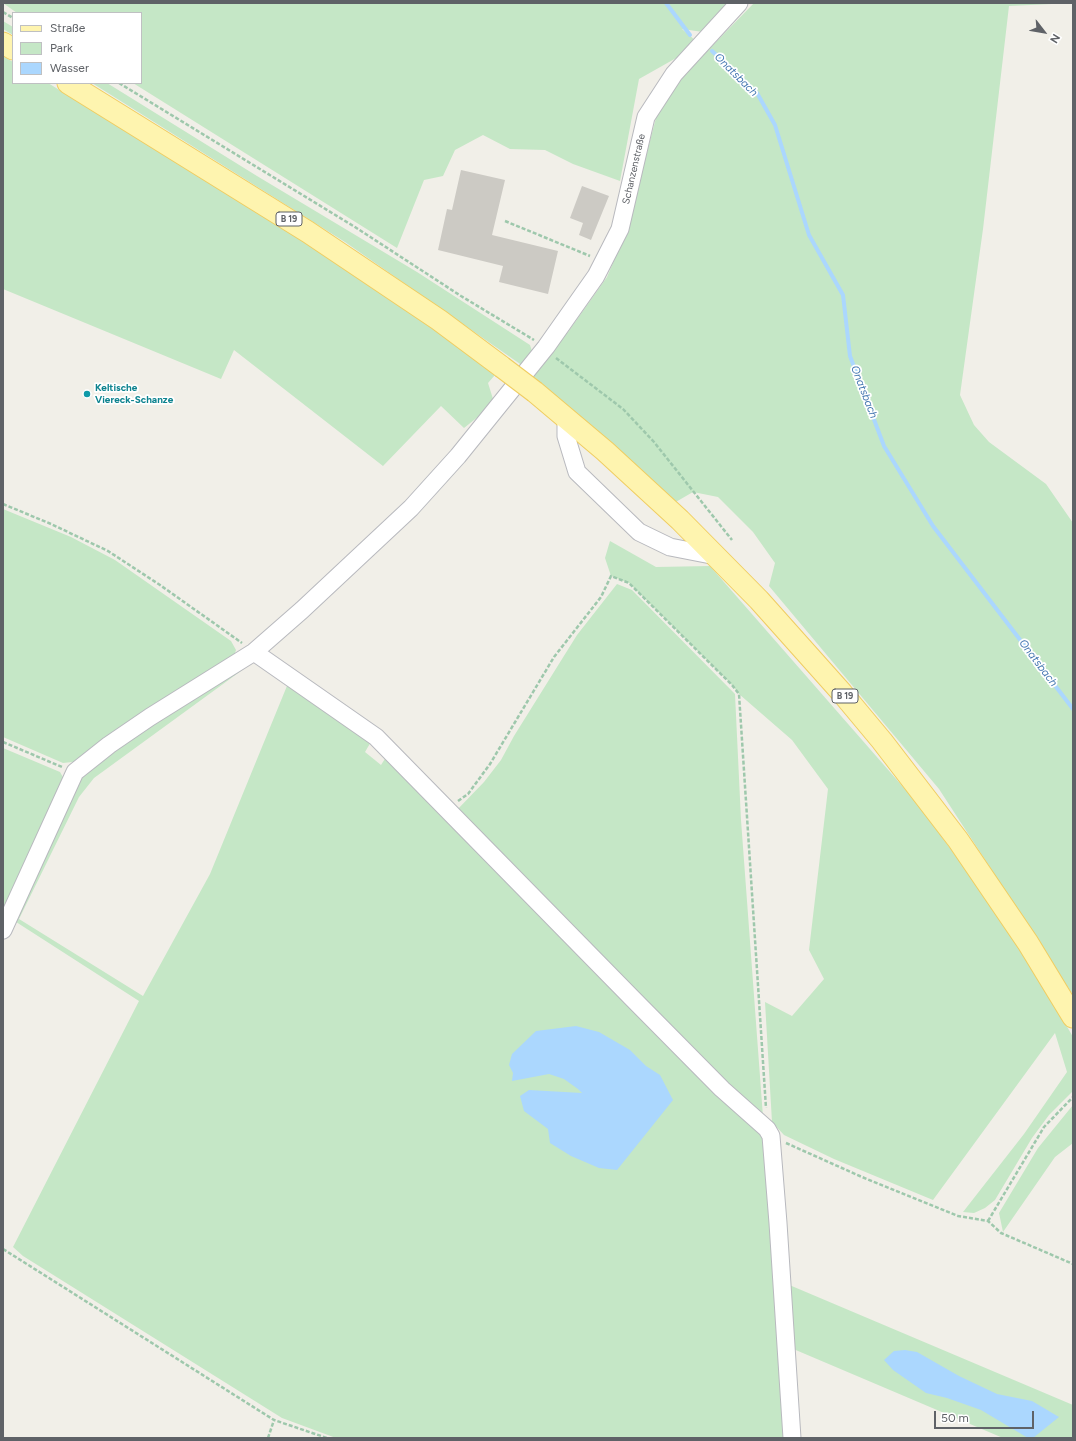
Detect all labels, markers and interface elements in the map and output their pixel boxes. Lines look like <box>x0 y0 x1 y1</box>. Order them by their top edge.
legend <box>12 12 142 84</box>
north arrow <box>1024 12 1064 52</box>
text: Straße <box>50 21 85 35</box>
text: N <box>1047 31 1062 45</box>
text: Park <box>50 41 73 55</box>
water label: Onatsbach <box>712 51 760 99</box>
text: Wasser <box>50 61 89 75</box>
street label: Schanzenstraße <box>620 133 648 205</box>
road number: B 19 <box>276 212 302 226</box>
water label: Onatsbach <box>848 364 880 420</box>
place label: Keltische Viereck-Schanze <box>95 382 173 406</box>
marker: Keltische Viereck-Schanze <box>82 389 92 399</box>
water label: Onatsbach <box>1016 637 1060 689</box>
road number: B 19 <box>832 689 858 703</box>
scale bar <box>936 1403 1036 1429</box>
text: 50 m <box>941 1411 969 1425</box>

